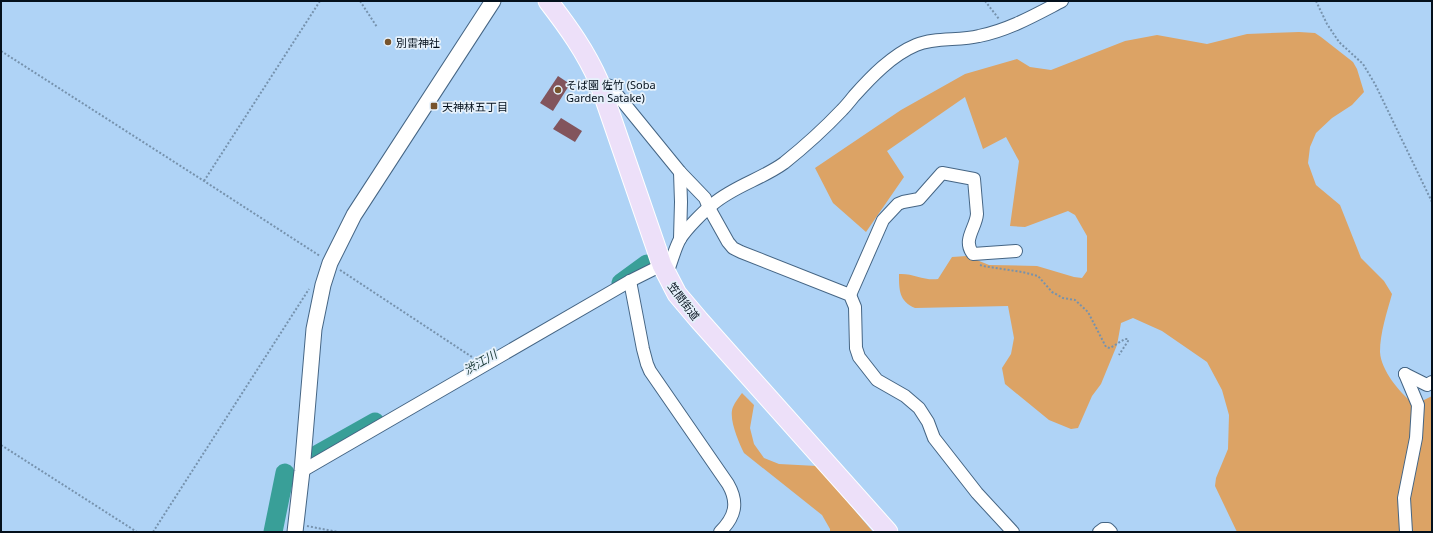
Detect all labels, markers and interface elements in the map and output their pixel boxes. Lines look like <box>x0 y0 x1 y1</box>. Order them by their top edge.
place label: 別雷神社 <box>396 35 440 50</box>
marker: 別雷神社 <box>383 37 393 47</box>
place label: そば園 佐竹 (Soba Garden Satake) <box>566 77 656 105</box>
marker: そば園 佐竹 (Soba Garden Satake) <box>553 85 563 95</box>
place label: 天神林五丁目 <box>442 99 508 114</box>
marker: 天神林五丁目 <box>429 101 439 111</box>
street label: 笠間街道 <box>665 279 703 323</box>
water label: 渋江川 <box>460 345 502 378</box>

